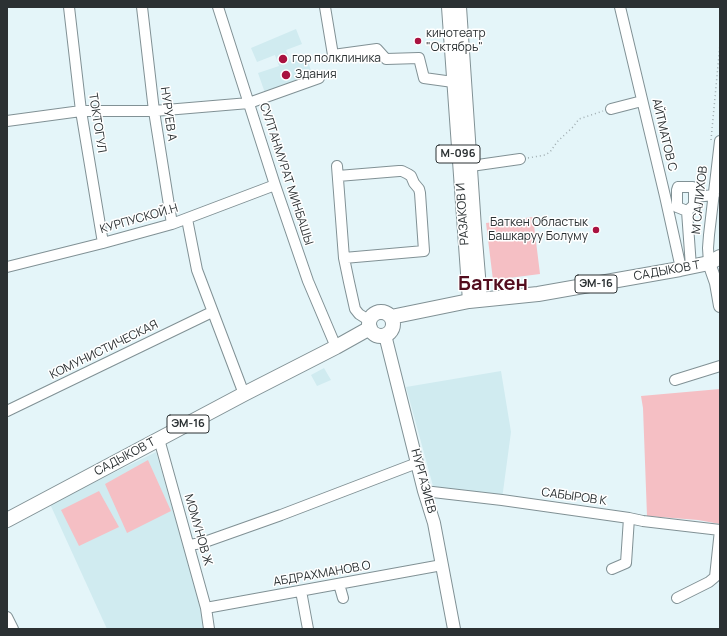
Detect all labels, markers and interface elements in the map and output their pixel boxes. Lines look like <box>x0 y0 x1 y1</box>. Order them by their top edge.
place label: кинотеатр "Октябрь" <box>426 27 486 55</box>
marker: кинотеатр "Октябрь" <box>413 36 423 46</box>
place label: гор полклиника <box>292 52 381 66</box>
marker: гор полклиника <box>277 53 289 65</box>
place label: Здания <box>295 68 337 82</box>
marker: Здания <box>280 69 292 81</box>
street label: НУРУЕВ А <box>157 86 179 142</box>
street label: ТОКТОГУЛ <box>85 92 109 154</box>
street label: АЙТМАТОВ С <box>649 97 679 173</box>
street label: СУЛТАНМУРАТ МИНБАШЫ <box>256 101 316 247</box>
road number: М-096 <box>436 145 480 163</box>
street label: М САЛИХОВ <box>689 165 711 235</box>
street label: РАЗАКОВ И <box>454 182 472 246</box>
street label: КУРПУСКОЙ.Н <box>98 201 180 237</box>
place label: Баткен Областык Башкаруу Болуму <box>488 216 588 244</box>
marker: Баткен Областык Башкаруу Болуму <box>591 225 601 235</box>
street label: САДЫКОВ Т <box>633 258 701 284</box>
district label: Баткен <box>458 272 528 296</box>
road number: ЭМ-16 <box>575 275 617 293</box>
street label: КОМУНИСТИЧЕСКАЯ <box>48 318 160 382</box>
road number: ЭМ-16 <box>167 415 209 433</box>
street label: САДЫКОВ Т <box>92 435 158 479</box>
street label: НУРГАЗИЕВ <box>408 447 438 515</box>
street label: САБЫРОВ К <box>541 485 607 509</box>
street label: МОМУНОВ Ж <box>181 493 215 567</box>
street label: АБДРАХМАНОВ.О <box>272 558 372 590</box>

